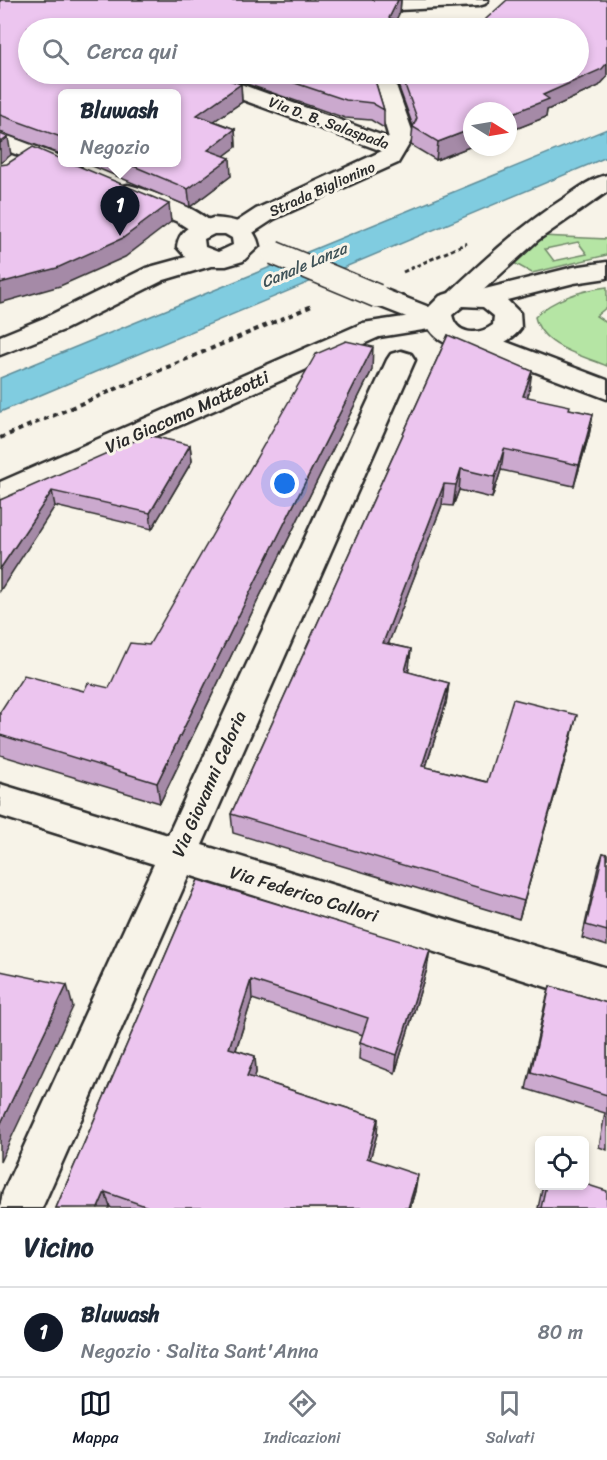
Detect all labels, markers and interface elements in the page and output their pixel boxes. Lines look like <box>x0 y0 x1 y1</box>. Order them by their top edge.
search box <box>18 18 589 84</box>
text: Cerca qui <box>87 32 177 71</box>
icon: search <box>39 35 72 68</box>
popup <box>58 89 181 167</box>
street label: Via D. B. Salaspada <box>265 89 393 157</box>
text: Bluwash <box>80 91 159 130</box>
north arrow <box>463 102 517 156</box>
text: Negozio <box>80 130 150 165</box>
street label: Strada Biglionino <box>265 154 380 224</box>
pin: 1 <box>100 186 140 236</box>
water label: Canale Lanza <box>257 233 353 296</box>
street label: Via Giacomo Matteotti <box>100 361 275 463</box>
your location <box>270 469 299 498</box>
street label: Via Giovanni Celoria <box>162 706 256 862</box>
street label: Via Federico Callori <box>226 856 383 932</box>
map controls <box>535 1136 589 1190</box>
button: locate <box>535 1136 589 1190</box>
text: Vicino <box>24 1224 94 1270</box>
text: Bluwash <box>81 1295 160 1334</box>
text: 1 <box>39 1315 48 1350</box>
text: 80 m <box>538 1315 583 1350</box>
text: Negozio · Salita Sant'Anna <box>81 1334 319 1369</box>
tab: Mappa <box>72 1387 119 1452</box>
tab: Indicazioni <box>264 1387 341 1452</box>
tab: Salvati <box>486 1387 534 1452</box>

